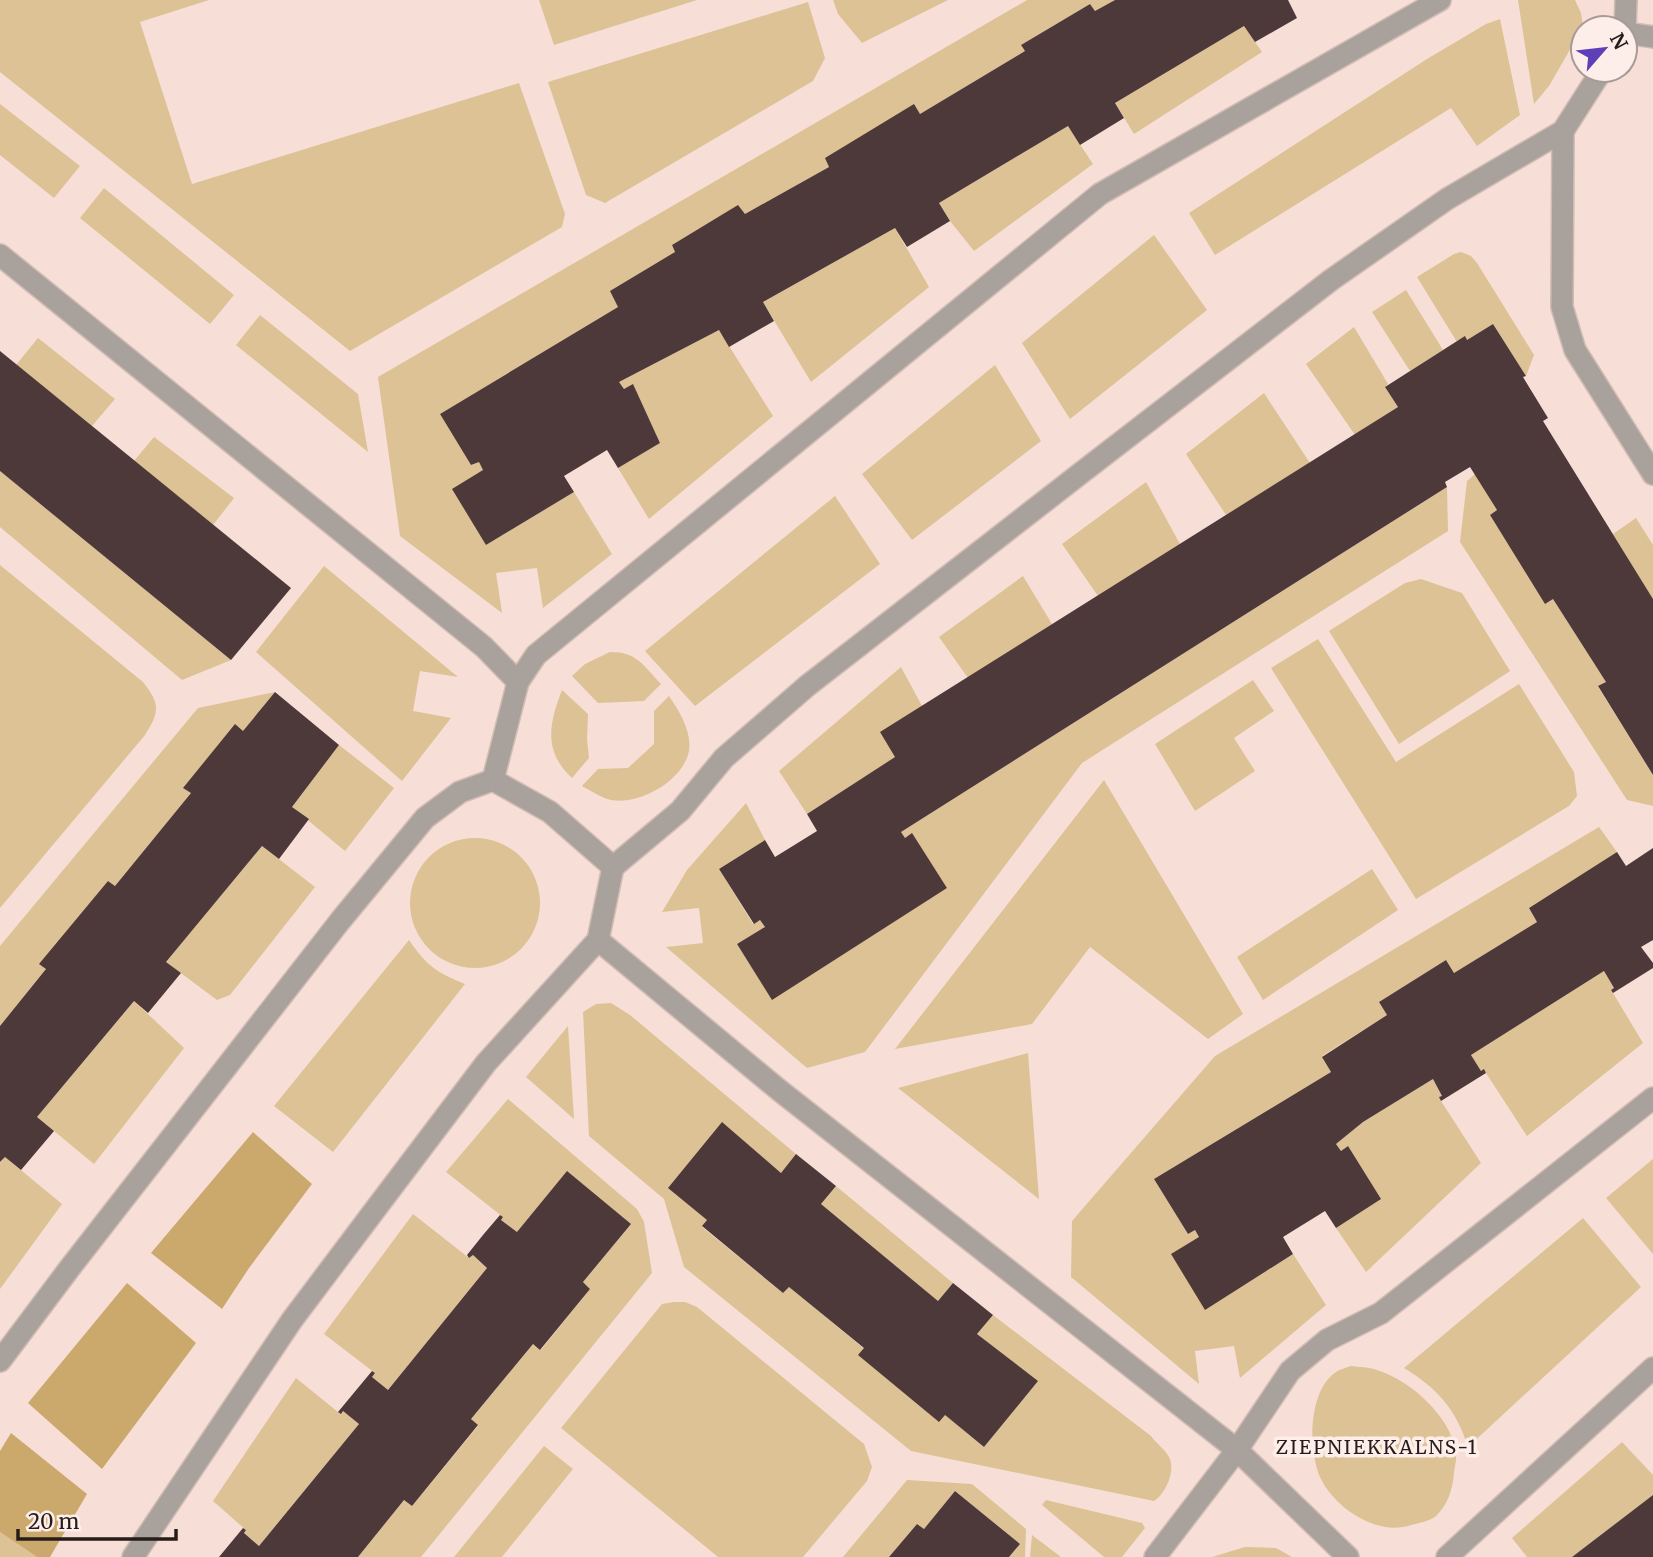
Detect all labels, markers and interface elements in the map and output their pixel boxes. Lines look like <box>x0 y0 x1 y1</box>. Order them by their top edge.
north arrow <box>1569 14 1639 84</box>
text: N <box>1605 29 1633 53</box>
district label: ZIEPNIEKKALNS-1 <box>1276 1435 1478 1459</box>
scale bar <box>18 1498 175 1542</box>
text: 20 m <box>28 1508 80 1535</box>

